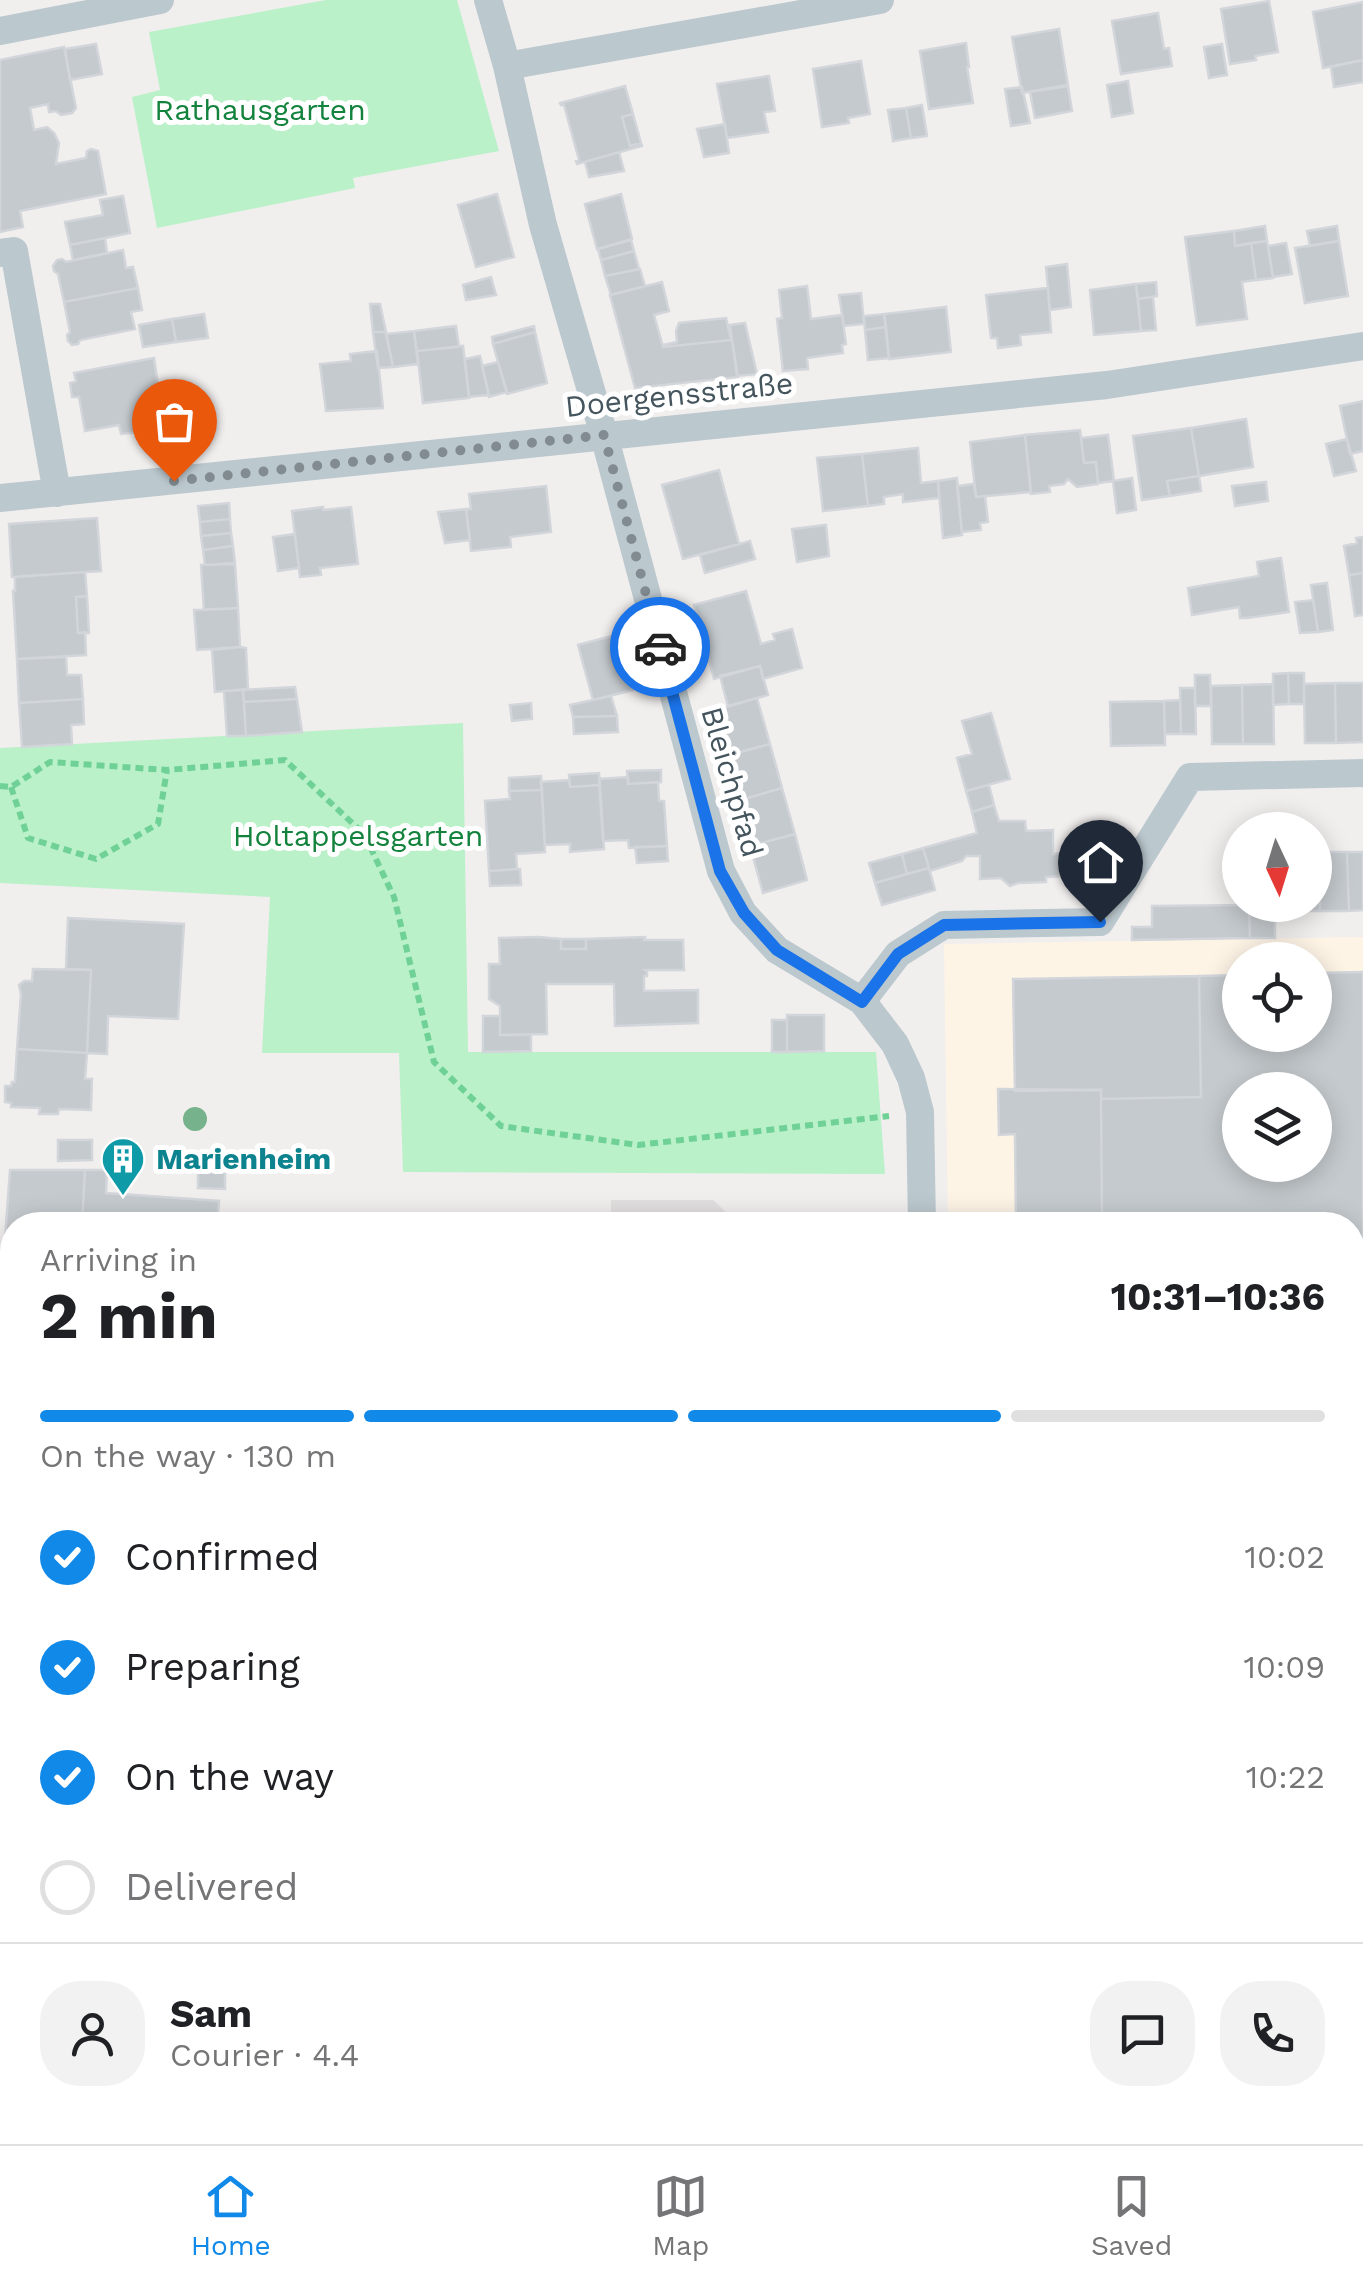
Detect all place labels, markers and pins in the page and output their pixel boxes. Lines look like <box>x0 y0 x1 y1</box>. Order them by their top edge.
pin <box>132 379 217 482</box>
pin <box>1058 820 1143 923</box>
building icon: Marienheim <box>100 1136 146 1197</box>
place label: Marienheim <box>156 1141 331 1176</box>

